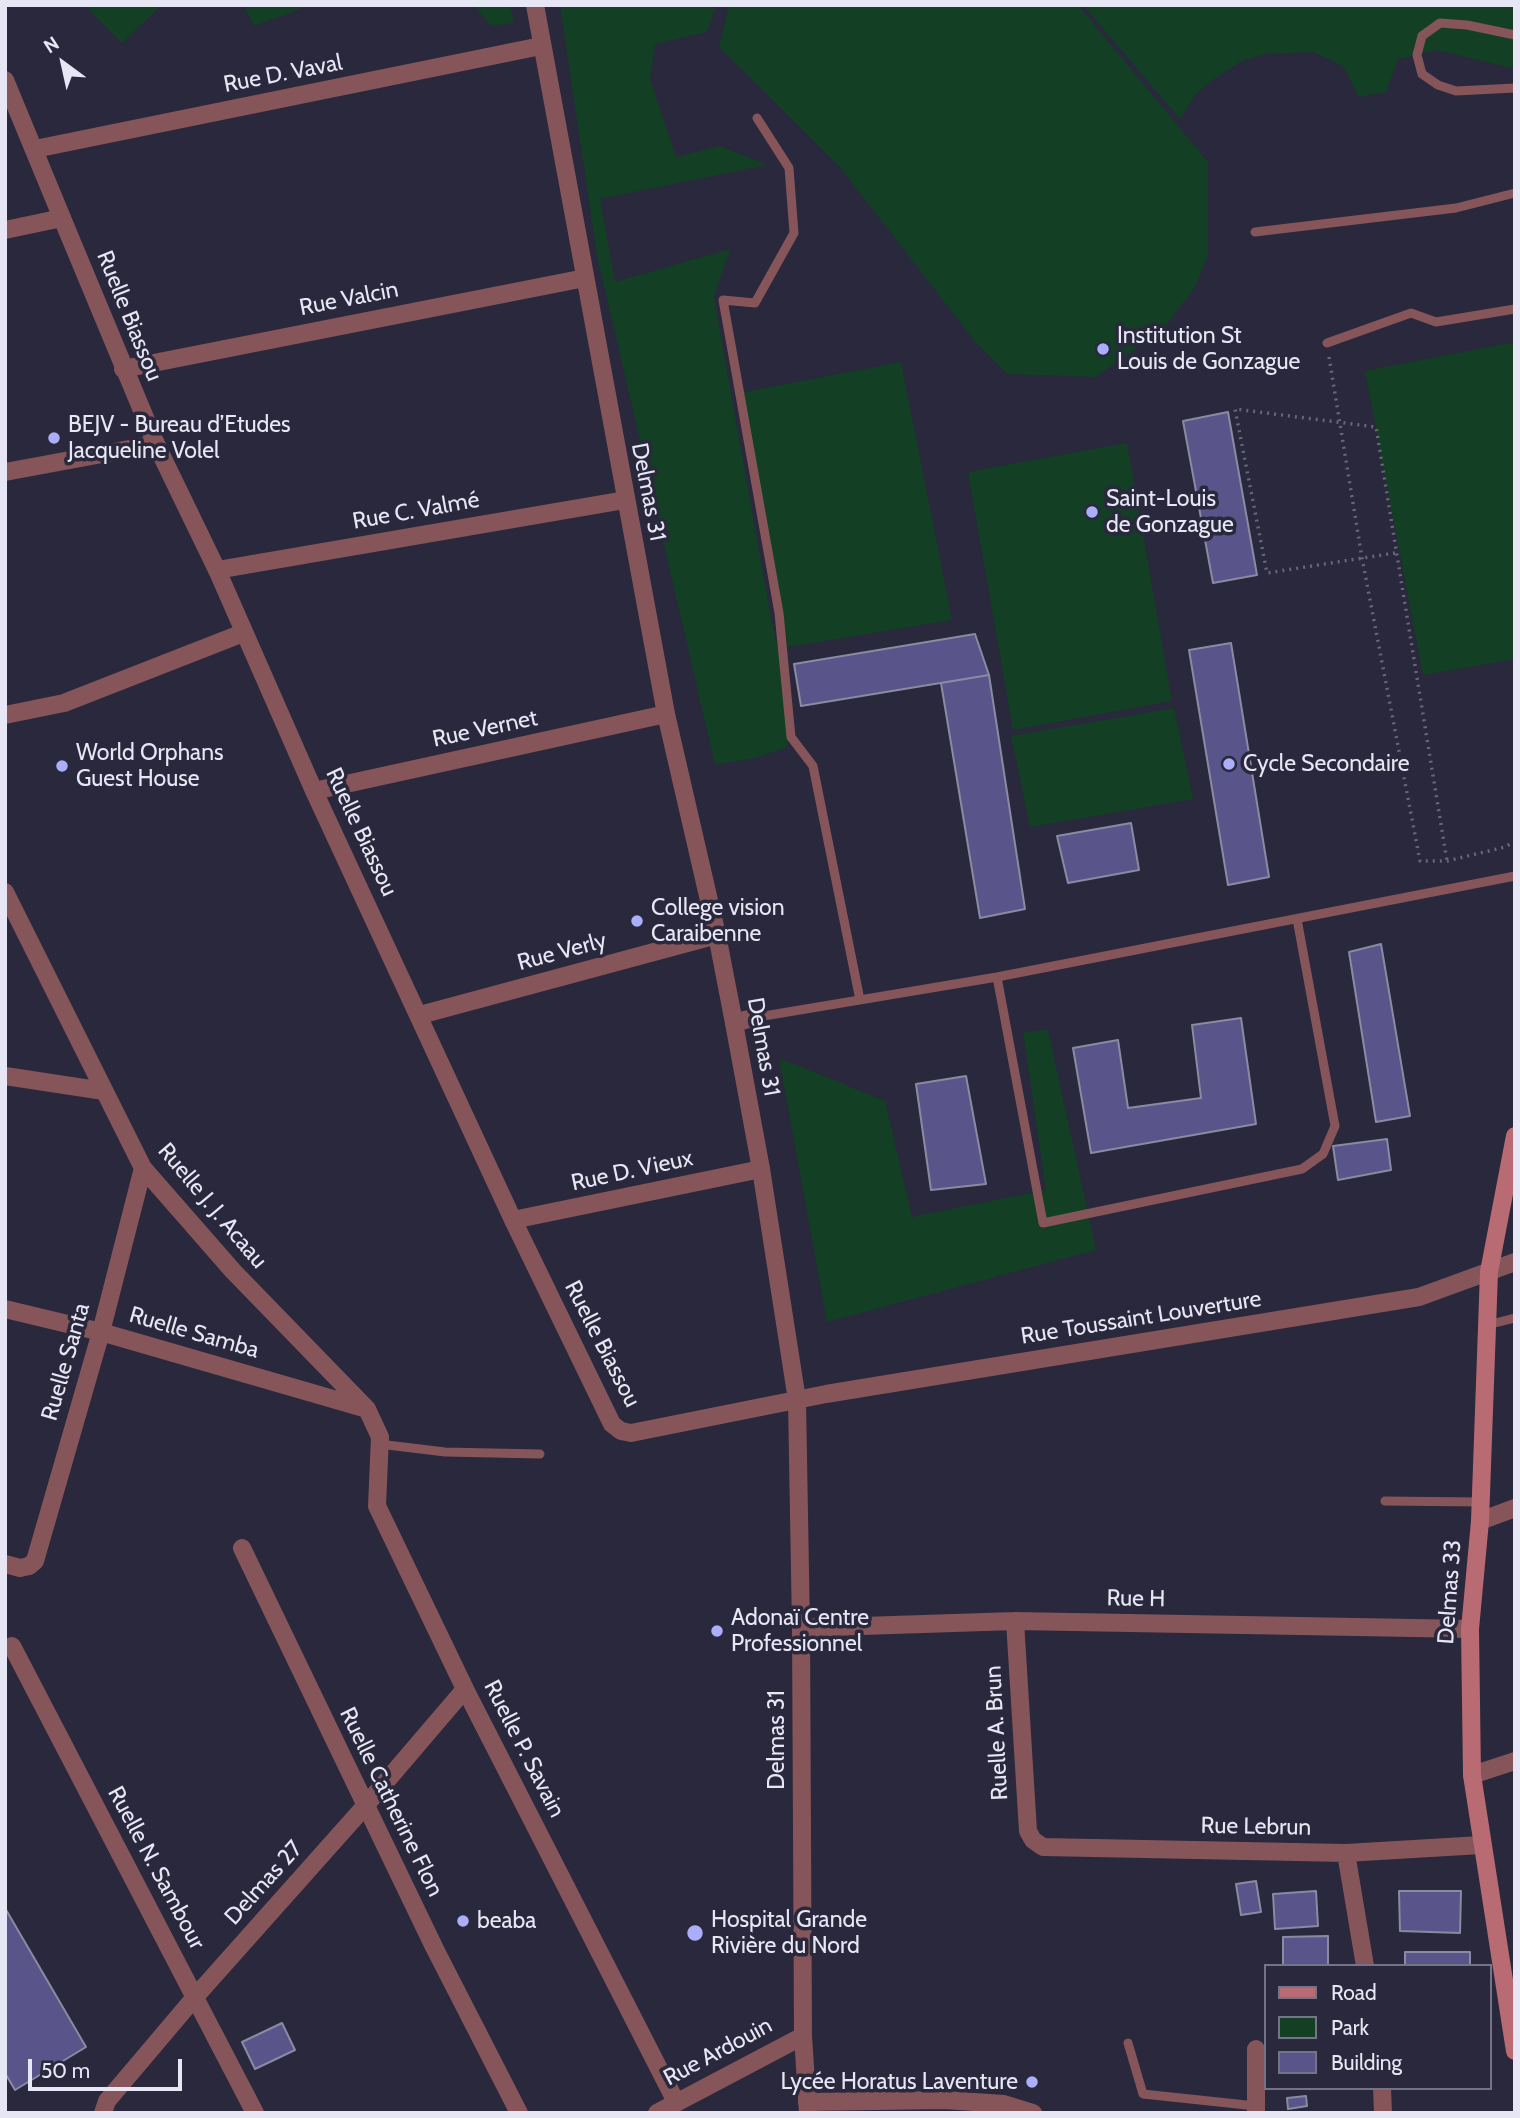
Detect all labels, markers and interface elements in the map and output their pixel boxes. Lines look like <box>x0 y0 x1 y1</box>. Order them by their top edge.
north arrow <box>28 28 98 98</box>
text: N <box>39 32 63 58</box>
street label: Rue D. Vaval <box>221 49 345 99</box>
street label: Ruelle Biassou <box>90 247 168 385</box>
street label: Rue Valcin <box>297 276 401 322</box>
place label: Institution St Louis de Gonzague <box>1117 322 1300 376</box>
marker: Institution St Louis de Gonzague <box>1095 341 1111 357</box>
place label: BEJV - Bureau d’Etudes Jacqueline Volel <box>68 411 291 465</box>
marker: BEJV - Bureau d’Etudes Jacqueline Volel <box>46 430 62 446</box>
street label: Delmas 31 <box>625 440 671 544</box>
place label: Saint-Louis de Gonzague <box>1106 485 1234 539</box>
street label: Rue C. Valmé <box>350 486 482 536</box>
marker: Saint-Louis de Gonzague <box>1084 504 1100 520</box>
street label: Rue Vernet <box>430 704 540 754</box>
place label: World Orphans Guest House <box>76 739 224 793</box>
place label: Cycle Secondaire <box>1243 750 1410 778</box>
marker: Cycle Secondaire <box>1221 756 1237 772</box>
marker: World Orphans Guest House <box>54 758 70 774</box>
street label: Ruelle Biassou <box>319 763 403 901</box>
place label: College vision Caraibenne <box>651 894 785 948</box>
marker: College vision Caraibenne <box>629 913 645 929</box>
street label: Rue Verly <box>514 927 610 977</box>
street label: Delmas 31 <box>741 996 785 1098</box>
street label: Ruelle J. J. Acaau <box>152 1138 272 1274</box>
street label: Rue D. Vieux <box>569 1145 695 1197</box>
street label: Ruelle Biassou <box>558 1276 646 1412</box>
street label: Rue Toussaint Louverture <box>1019 1285 1263 1351</box>
street label: Ruelle Santa <box>36 1300 96 1424</box>
street label: Ruelle Samba <box>126 1301 262 1365</box>
street label: Delmas 33 <box>1433 1539 1467 1645</box>
street label: Rue H <box>1106 1585 1166 1613</box>
place label: Adonaï Centre Professionnel <box>731 1604 869 1658</box>
marker: Adonaï Centre Professionnel <box>709 1623 725 1639</box>
street label: Ruelle A. Brun <box>980 1665 1014 1801</box>
street label: Ruelle P. Savain <box>478 1676 570 1822</box>
street label: Delmas 31 <box>763 1690 791 1790</box>
street label: Ruelle Catherine Flon <box>333 1703 449 1901</box>
street label: Ruelle N. Sambour <box>101 1782 211 1954</box>
street label: Rue Lebrun <box>1200 1812 1312 1842</box>
street label: Delmas 27 <box>219 1835 309 1931</box>
place label: Hospital Grande Rivière du Nord <box>711 1906 867 1960</box>
place label: beaba <box>477 1907 536 1935</box>
marker: beaba <box>455 1913 471 1929</box>
marker: Hospital Grande Rivière du Nord <box>685 1923 705 1943</box>
legend <box>1264 1964 1492 2090</box>
text: Road <box>1331 1980 1377 2005</box>
street label: Rue Ardouin <box>659 2012 777 2092</box>
text: Park <box>1331 2015 1369 2040</box>
scale bar <box>32 2044 186 2088</box>
text: Building <box>1331 2050 1402 2075</box>
text: 50 m <box>41 2058 90 2083</box>
place label: Lycée Horatus Laventure <box>781 2068 1018 2096</box>
marker: Lycée Horatus Laventure <box>1024 2074 1040 2090</box>

